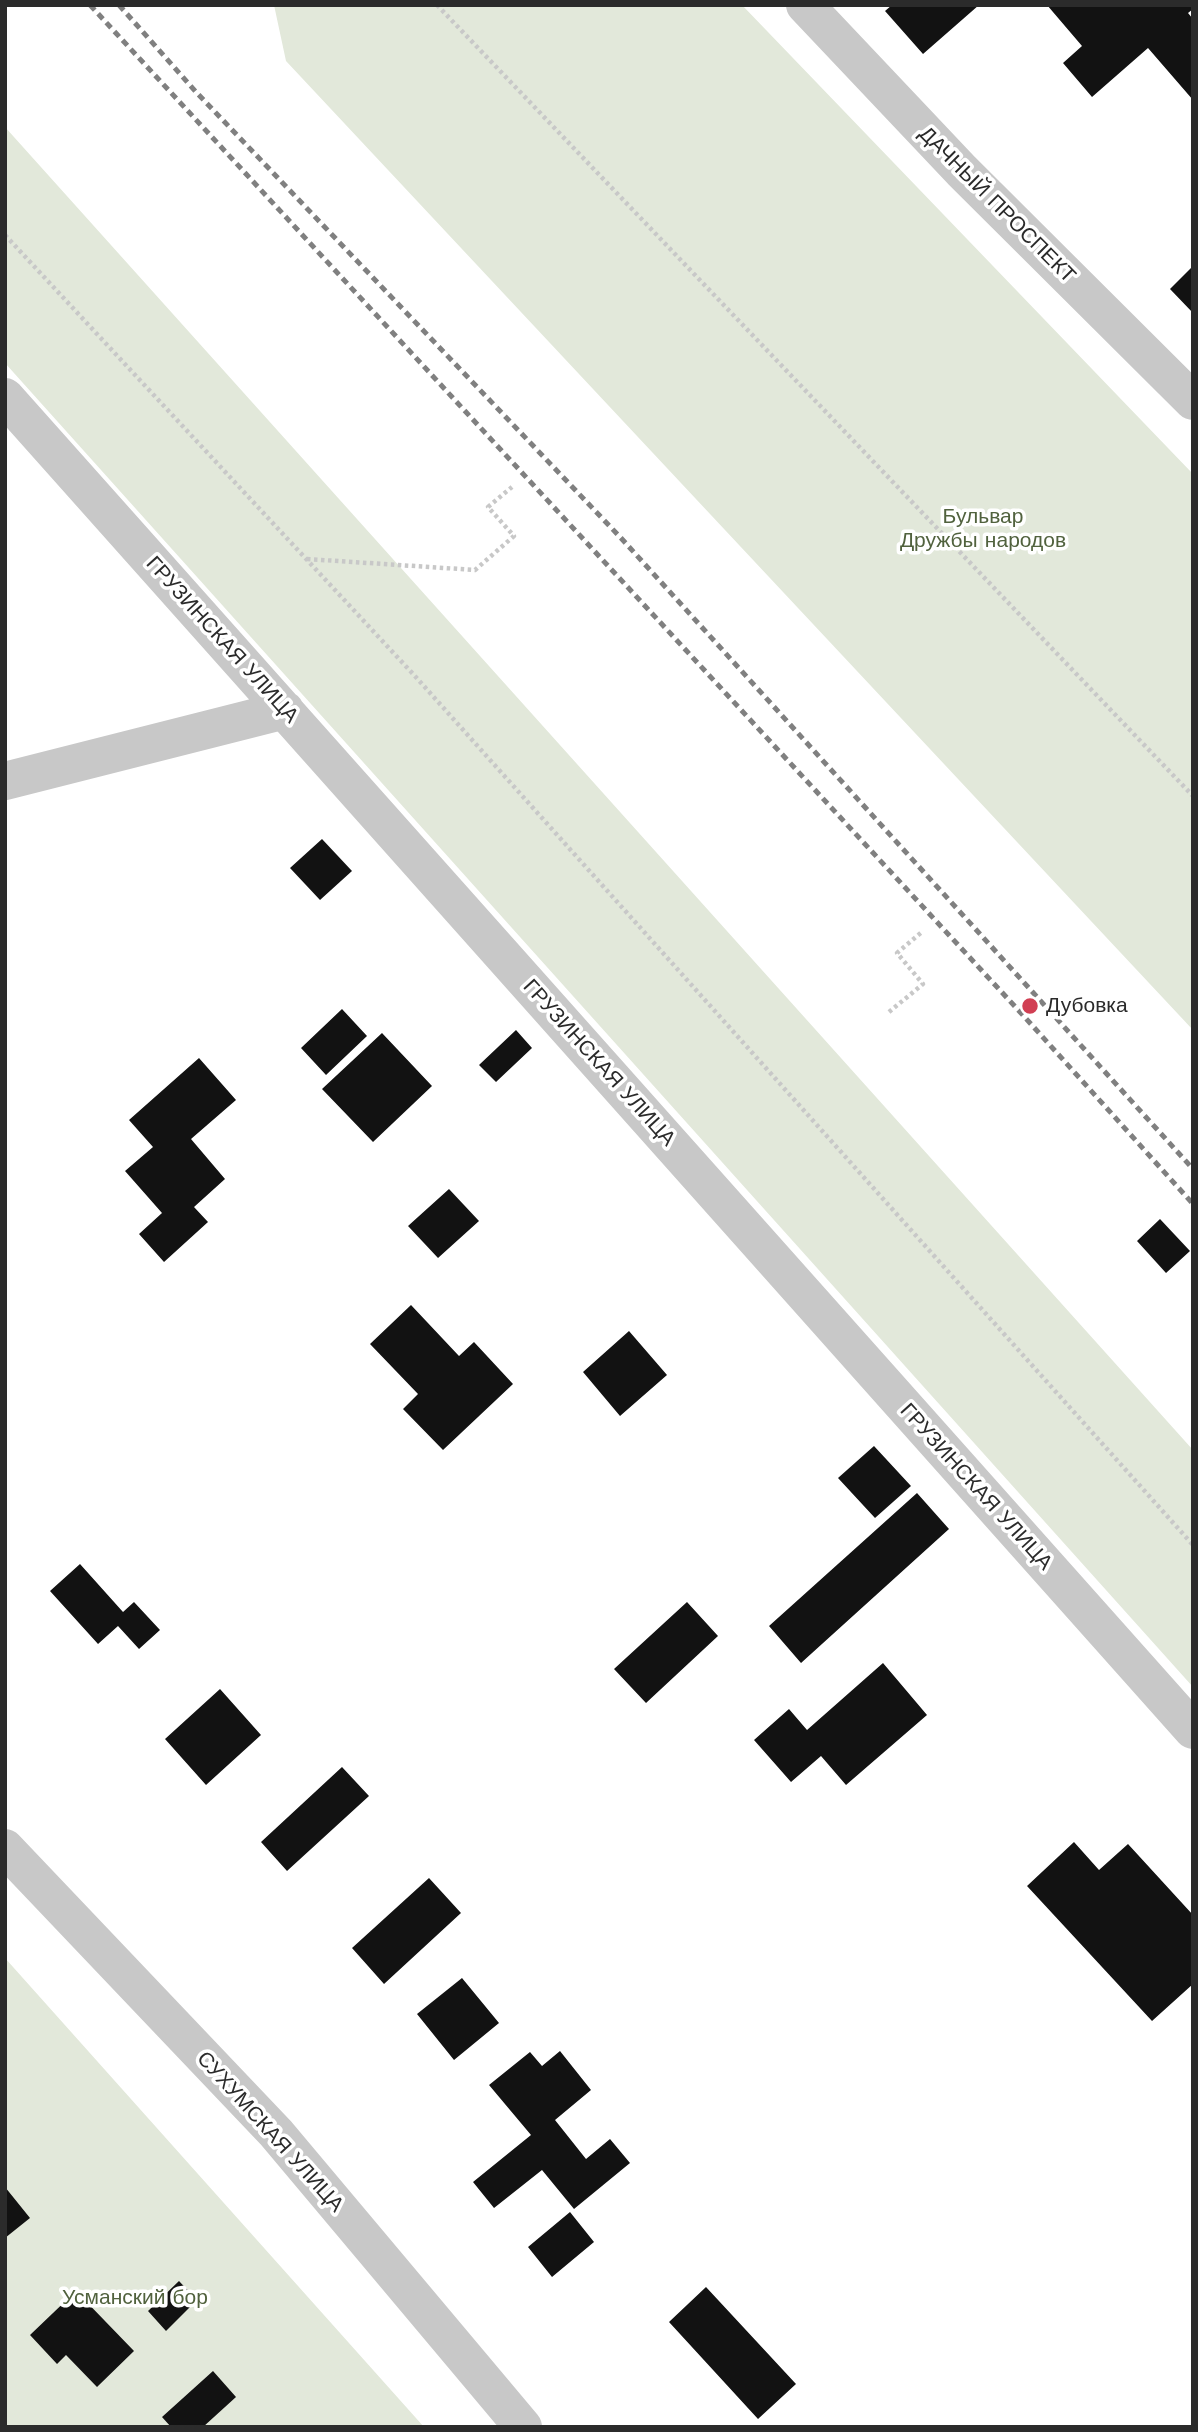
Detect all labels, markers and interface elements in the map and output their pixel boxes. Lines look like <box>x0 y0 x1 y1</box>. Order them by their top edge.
street label: ДАЧНЫЙ ПРОСПЕКТ <box>914 122 1080 288</box>
park label: Бульвар Дружбы народов <box>900 504 1066 554</box>
street label: ГРУЗИНСКАЯ УЛИЦА <box>141 551 303 729</box>
street label: ГРУЗИНСКАЯ УЛИЦА <box>518 974 680 1152</box>
place label: Дубовка <box>1046 993 1128 1019</box>
marker: Дубовка <box>1020 996 1040 1016</box>
street label: ГРУЗИНСКАЯ УЛИЦА <box>895 1398 1057 1576</box>
street label: СУХУМСКАЯ УЛИЦА <box>191 2046 349 2218</box>
park label: Усманский бор <box>62 2285 208 2311</box>

